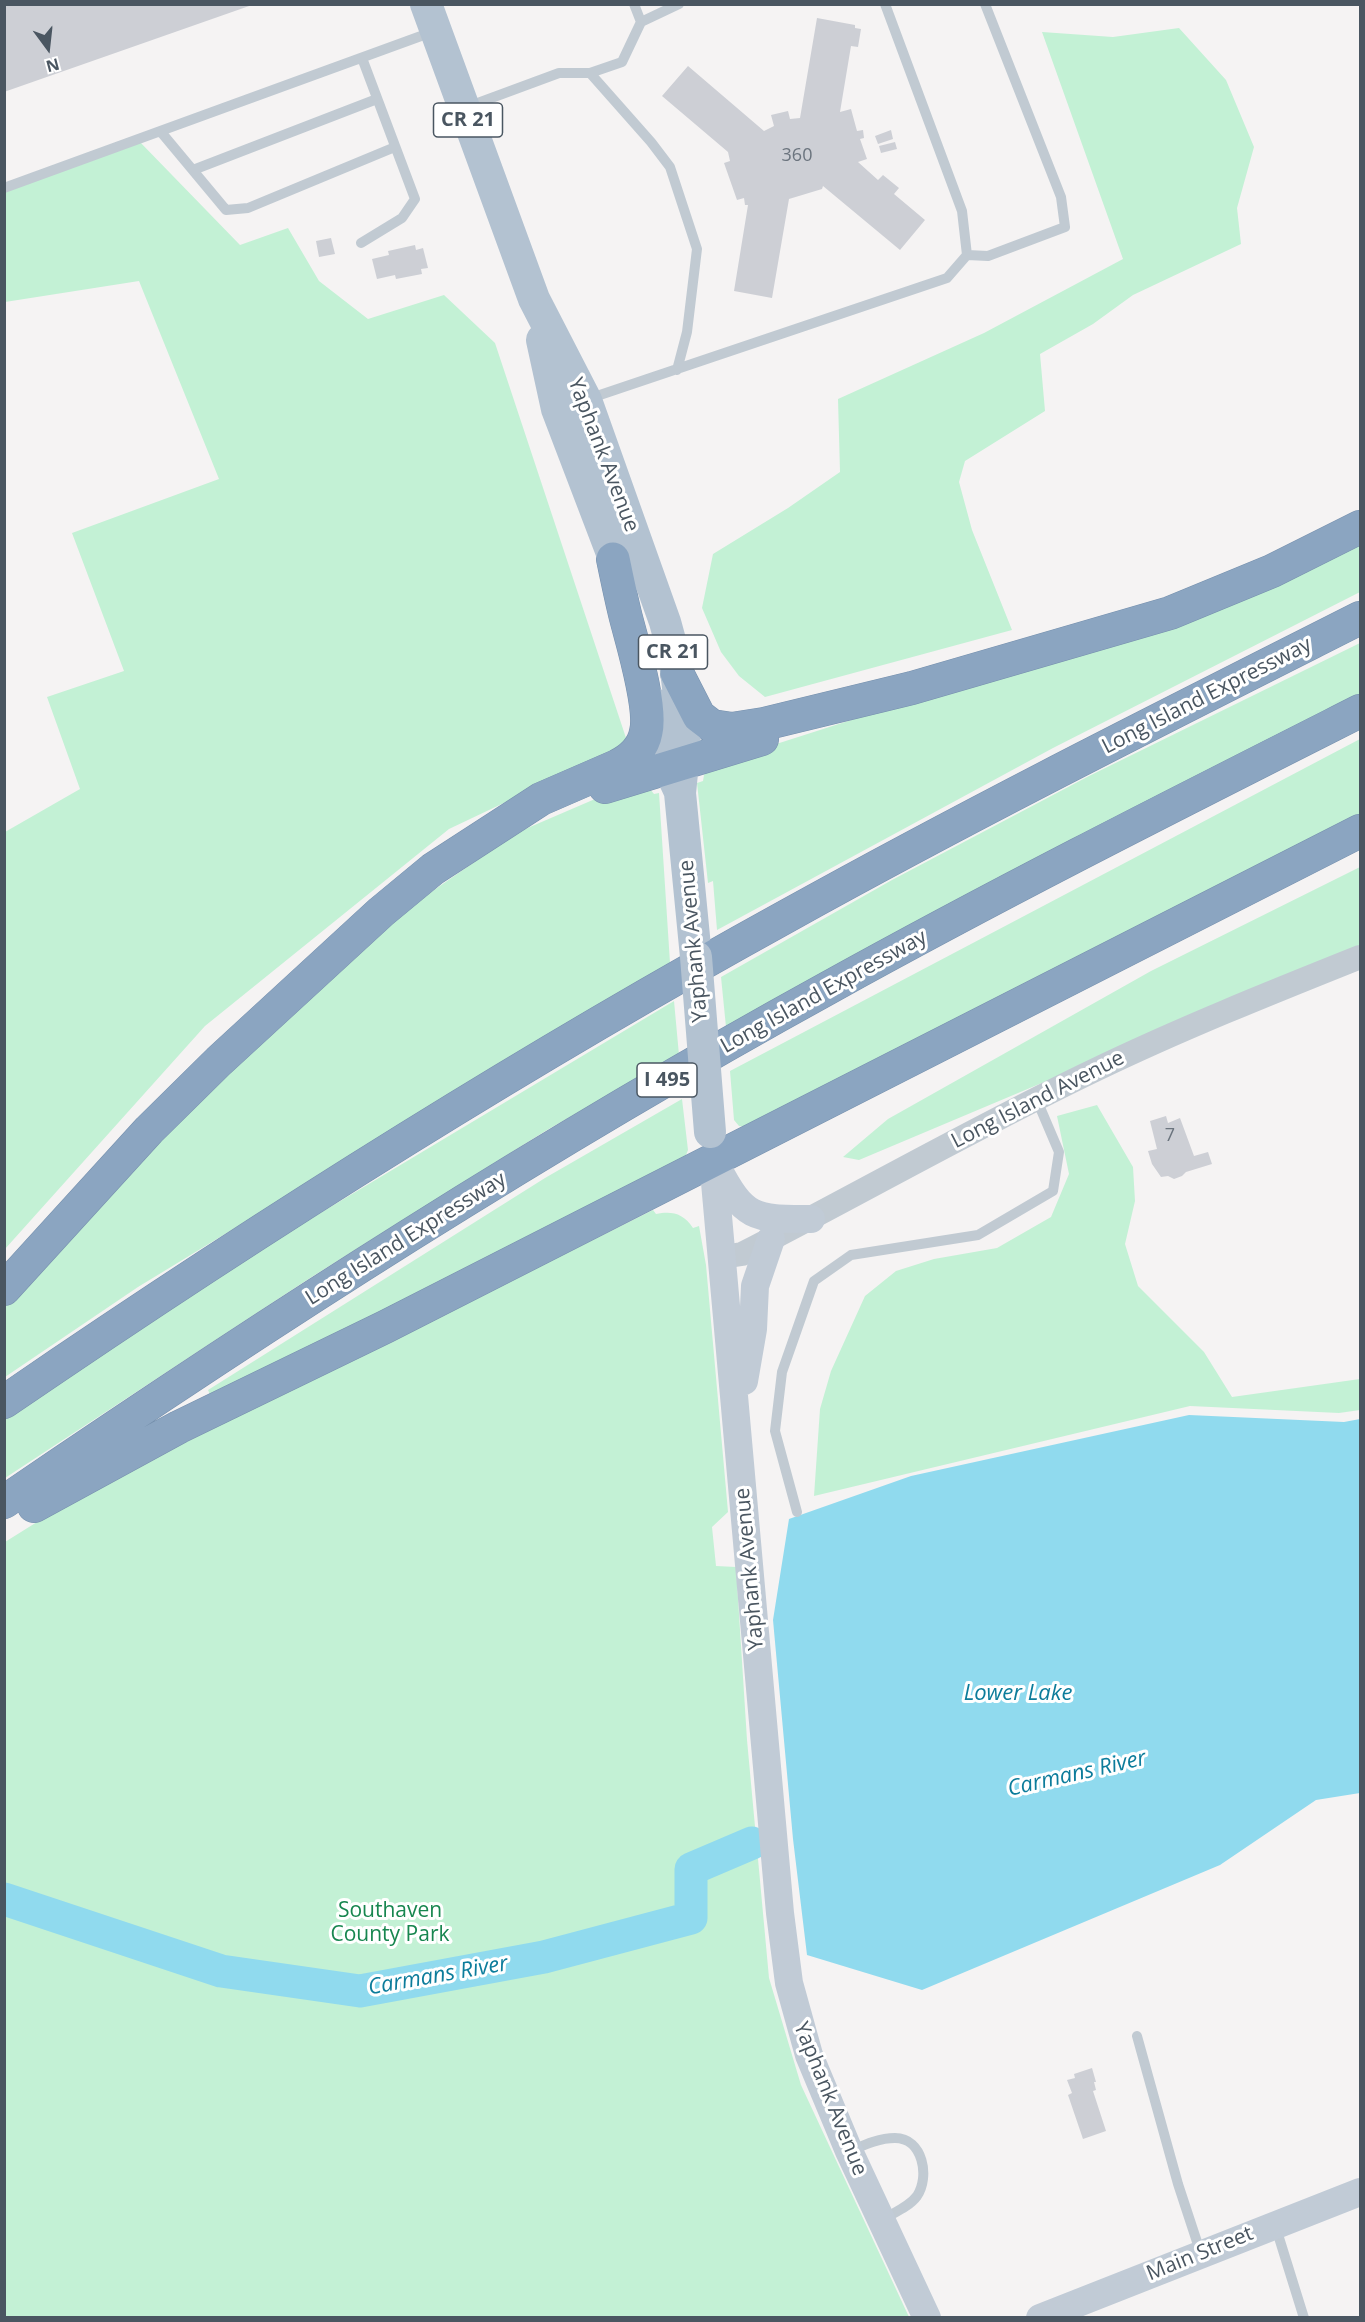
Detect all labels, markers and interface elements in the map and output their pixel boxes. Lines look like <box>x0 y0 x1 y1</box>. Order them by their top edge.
north arrow <box>18 18 78 78</box>
text: N <box>44 53 62 78</box>
road number: CR 21 <box>434 103 502 137</box>
house number: 360 <box>782 145 812 167</box>
street label: Yaphank Avenue <box>562 374 644 536</box>
street label: Long Island Expressway <box>1098 632 1316 760</box>
road number: CR 21 <box>638 635 708 669</box>
street label: Yaphank Avenue <box>674 859 714 1023</box>
street label: Long Island Expressway <box>717 925 931 1059</box>
street label: Long Island Avenue <box>947 1046 1129 1154</box>
road number: I 495 <box>637 1063 697 1097</box>
house number: 7 <box>1165 1125 1175 1147</box>
street label: Long Island Expressway <box>301 1167 511 1311</box>
street label: Yaphank Avenue <box>730 1487 770 1651</box>
water label: Lower Lake <box>964 1681 1072 1707</box>
water label: Carmans River <box>1005 1745 1149 1803</box>
park label: Southaven County Park <box>331 1898 449 1948</box>
water label: Carmans River <box>366 1951 510 2001</box>
street label: Yaphank Avenue <box>788 2019 872 2179</box>
street label: Main Street <box>1143 2221 1257 2287</box>

